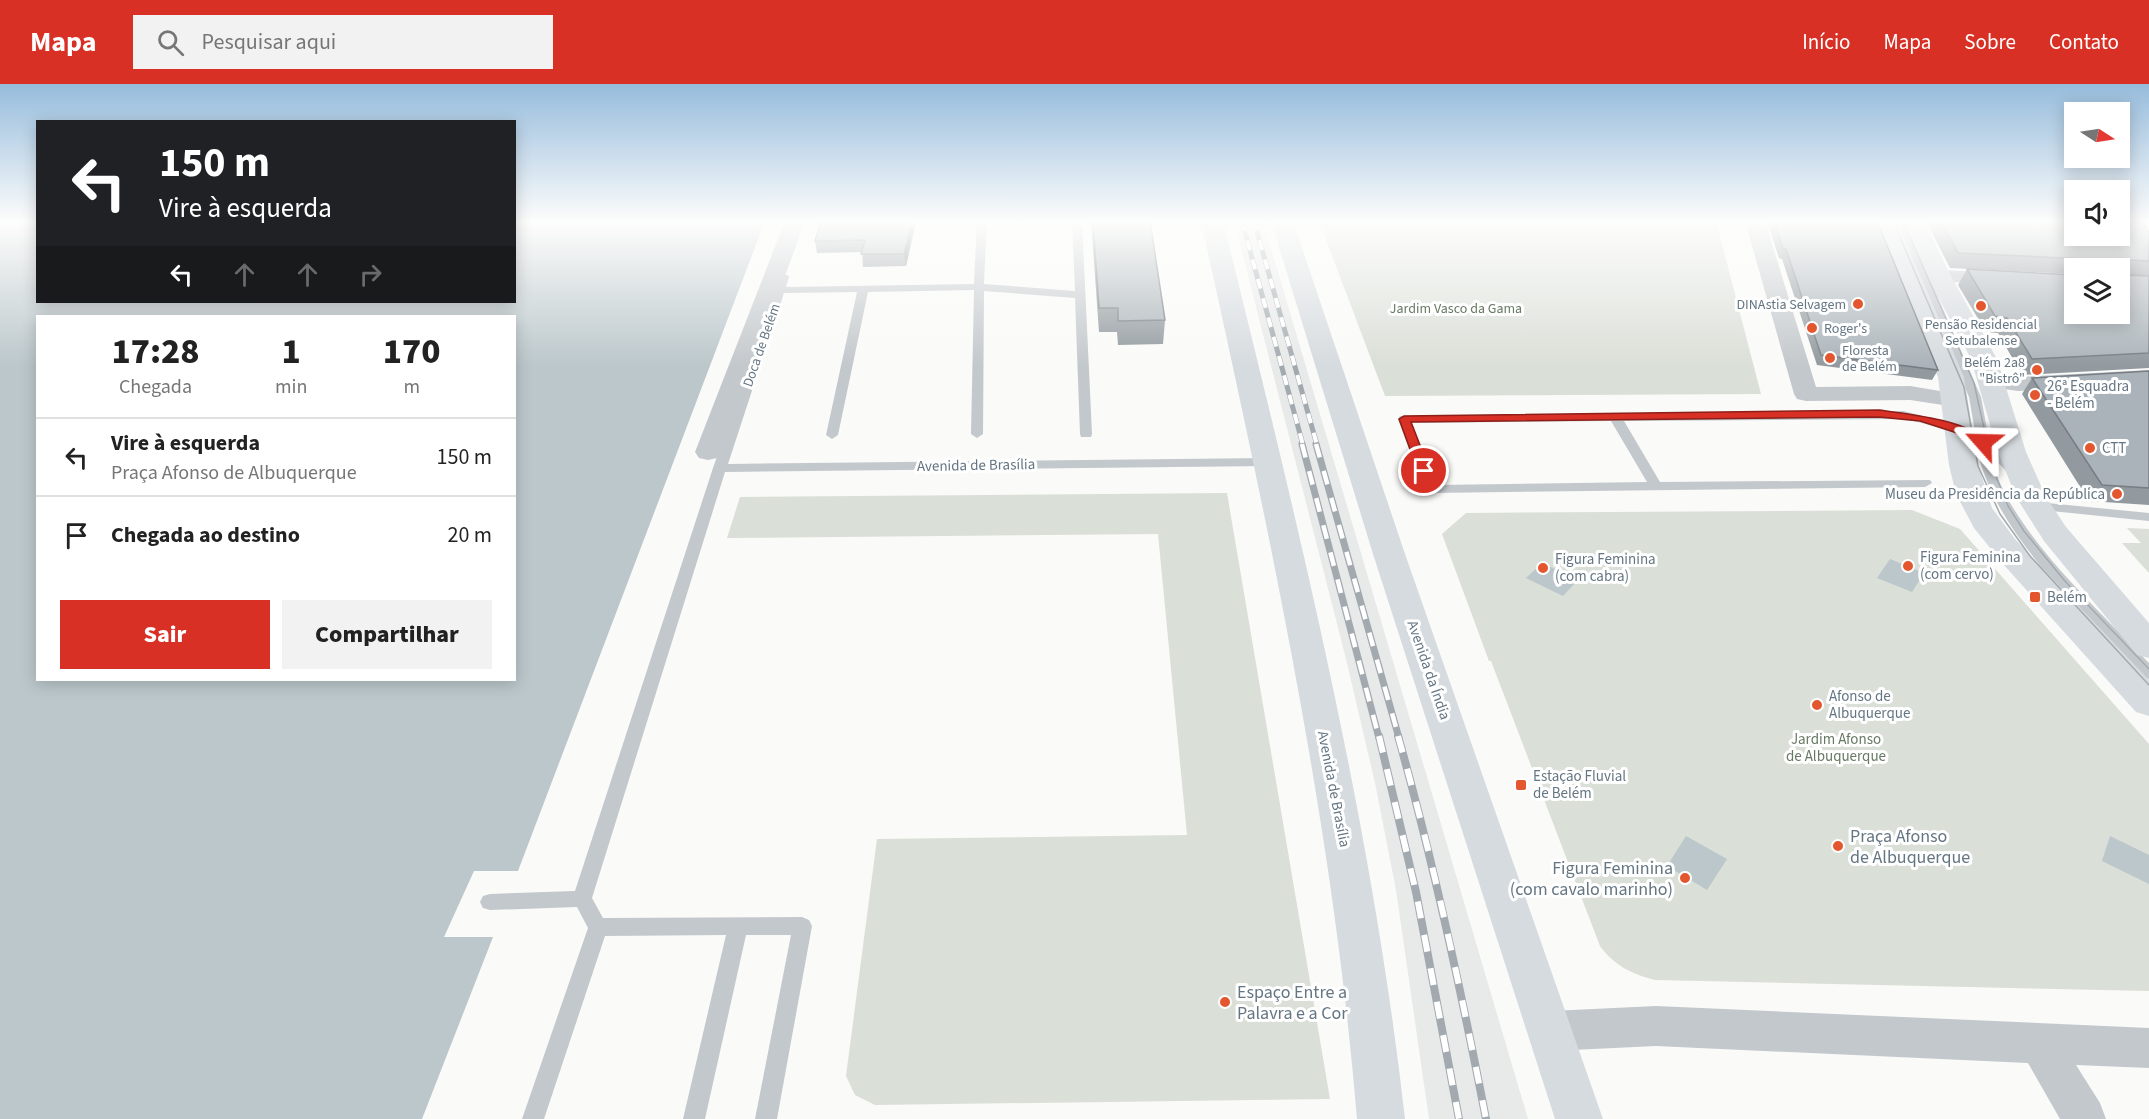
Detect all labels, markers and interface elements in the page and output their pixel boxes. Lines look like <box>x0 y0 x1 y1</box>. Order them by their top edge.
search box <box>133 15 553 69</box>
text: Mapa <box>30 22 97 62</box>
icon: search <box>154 26 187 59</box>
text: Pesquisar aqui <box>202 26 336 58</box>
text: Início <box>1802 27 1850 57</box>
text: Mapa <box>1883 27 1931 57</box>
text: Sobre <box>1964 27 2016 57</box>
text: Contato <box>2049 27 2119 57</box>
north arrow <box>2064 102 2130 168</box>
map controls <box>2064 102 2130 324</box>
text: 150 m <box>159 133 270 193</box>
icon: left <box>60 144 138 222</box>
button: sound <box>2064 180 2130 246</box>
text: Vire à esquerda <box>159 189 332 228</box>
icon: left <box>165 258 198 291</box>
icon: ahead <box>228 258 261 291</box>
icon: ahead <box>291 258 324 291</box>
icon: right <box>354 258 387 291</box>
button: layers <box>2064 258 2130 324</box>
place label: DINAstia Selvagem <box>1736 295 1846 315</box>
marker: DINAstia Selvagem <box>1851 297 1865 311</box>
park label: Jardim Vasco da Gama <box>1390 299 1522 319</box>
marker: Pensão Residencial Setubalense <box>1974 299 1988 313</box>
street label: Doca de Belém <box>738 301 786 390</box>
place label: Pensão Residencial Setubalense <box>1925 315 2038 351</box>
place label: Roger's <box>1824 319 1867 339</box>
marker: Roger's <box>1805 321 1819 335</box>
text: 17:28 <box>111 326 200 377</box>
text: 1 <box>282 326 301 377</box>
text: 170 <box>383 326 441 377</box>
place label: Floresta de Belém <box>1842 341 1897 377</box>
marker: Floresta de Belém <box>1823 351 1837 365</box>
place label: Belém 2a8 "Bistrô" <box>1964 353 2025 389</box>
marker: Belém 2a8 "Bistrô" <box>2030 363 2044 377</box>
text: Chegada <box>119 373 192 401</box>
text: min <box>275 373 307 401</box>
text: m <box>403 373 420 401</box>
place label: 26ª Esquadra - Belém <box>2047 376 2129 414</box>
marker: 26ª Esquadra - Belém <box>2028 388 2042 402</box>
position arrow <box>1951 410 2015 474</box>
text: Vire à esquerda <box>111 427 260 459</box>
place label: CTT <box>2102 438 2126 459</box>
icon: left <box>60 441 93 474</box>
text: 150 m <box>437 441 492 473</box>
marker: CTT <box>2083 441 2097 455</box>
pin <box>1398 445 1449 496</box>
street label: Avenida de Brasília <box>917 454 1035 477</box>
icon: arrive <box>1407 454 1440 487</box>
text: Praça Afonso de Albuquerque <box>111 459 357 487</box>
place label: Museu da Presidência da República <box>1885 484 2105 505</box>
marker: Museu da Presidência da República <box>2110 487 2124 501</box>
icon: arrive <box>60 519 93 552</box>
text: Chegada ao destino <box>111 519 300 551</box>
text: 20 m <box>447 519 492 551</box>
place label: Figura Feminina (com cervo) <box>1920 547 2021 585</box>
place label: Figura Feminina (com cabra) <box>1555 549 1656 587</box>
marker: Figura Feminina (com cervo) <box>1901 559 1915 573</box>
marker: Figura Feminina (com cabra) <box>1536 561 1550 575</box>
place label: Belém <box>2047 587 2087 608</box>
marker: Belém <box>2028 590 2042 604</box>
button: Sair <box>60 600 270 669</box>
button: Compartilhar <box>282 600 492 669</box>
street label: Avenida da Índia <box>1402 618 1455 723</box>
place label: Afonso de Albuquerque <box>1829 686 1910 724</box>
marker: Afonso de Albuquerque <box>1810 698 1824 712</box>
street label: Avenida de Brasília <box>1312 729 1355 849</box>
park label: Jardim Afonso de Albuquerque <box>1786 729 1886 767</box>
place label: Estação Fluvial de Belém <box>1533 766 1626 804</box>
marker: Estação Fluvial de Belém <box>1514 778 1528 792</box>
place label: Praça Afonso de Albuquerque <box>1850 824 1970 870</box>
marker: Praça Afonso de Albuquerque <box>1831 839 1845 853</box>
place label: Figura Feminina (com cavalo marinho) <box>1510 856 1673 902</box>
marker: Figura Feminina (com cavalo marinho) <box>1678 871 1692 885</box>
place label: Espaço Entre a Palavra e a Cor <box>1237 980 1348 1026</box>
marker: Espaço Entre a Palavra e a Cor <box>1218 995 1232 1009</box>

